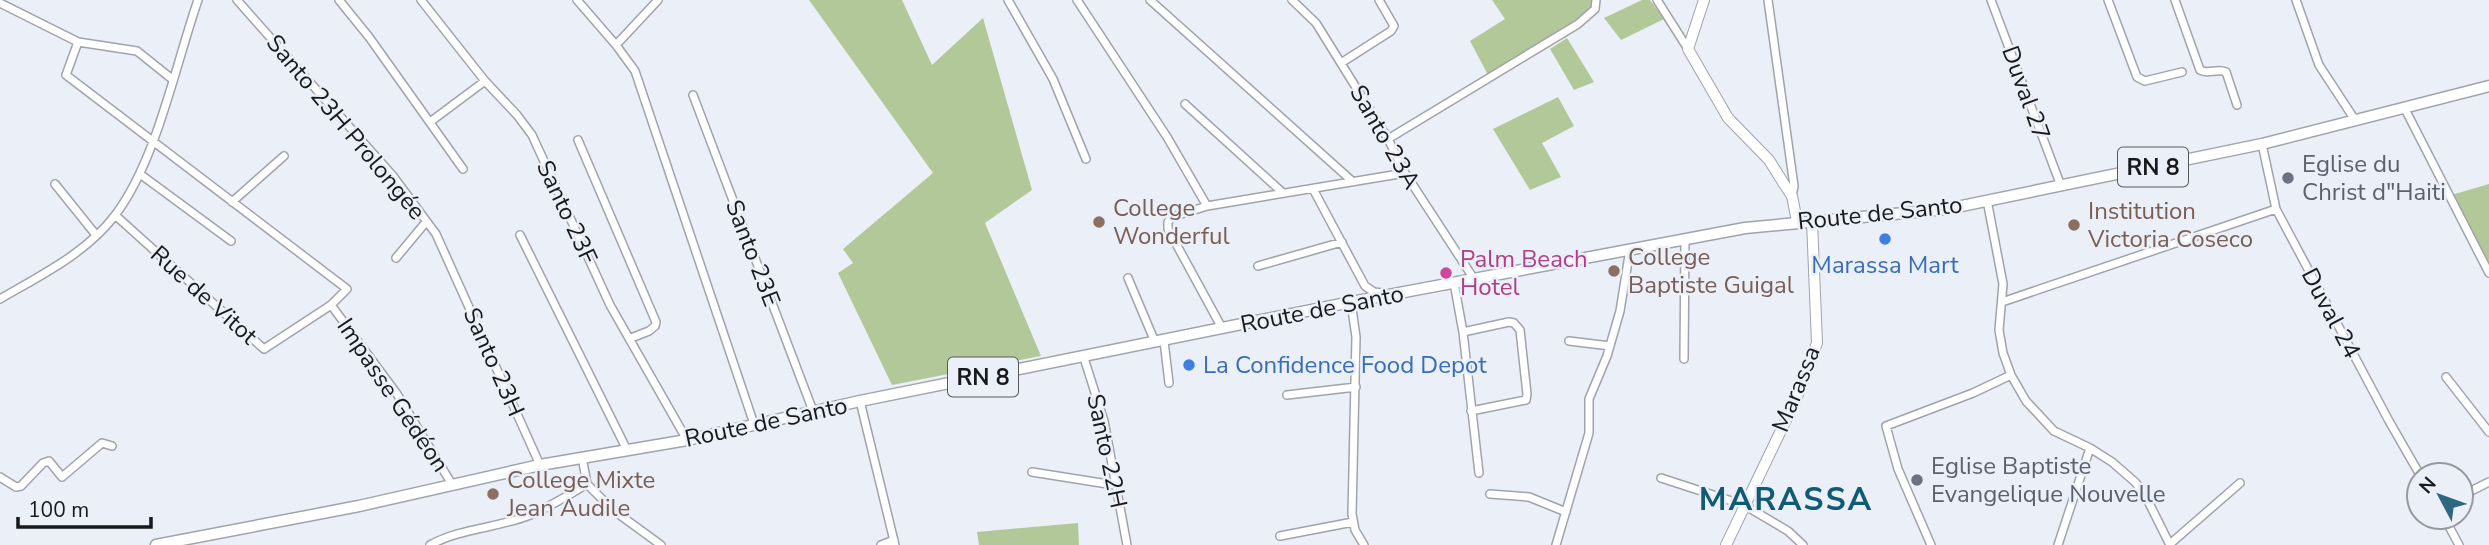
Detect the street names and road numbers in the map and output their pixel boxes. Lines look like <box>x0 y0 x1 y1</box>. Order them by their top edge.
street label: Santo 23H Prolongée <box>259 28 433 226</box>
street label: Duval 27 <box>1994 41 2058 145</box>
street label: Santo 23A <box>1342 79 1428 195</box>
road number: RN 8 <box>2118 148 2188 186</box>
street label: Santo 23F <box>529 155 605 269</box>
street label: Route de Santo <box>1796 188 1964 238</box>
street label: Santo 23E <box>718 195 788 311</box>
street label: Rue de Vitot <box>144 238 265 352</box>
street label: Duval 24 <box>2294 262 2368 364</box>
street label: Route de Santo <box>1238 278 1406 340</box>
street label: Santo 23H <box>456 303 532 421</box>
street label: Impasse Gédéon <box>330 312 456 478</box>
street label: Marassa <box>1764 341 1828 437</box>
road number: RN 8 <box>948 358 1018 396</box>
street label: Route de Santo <box>682 389 850 455</box>
street label: Santo 22H <box>1079 391 1135 511</box>

